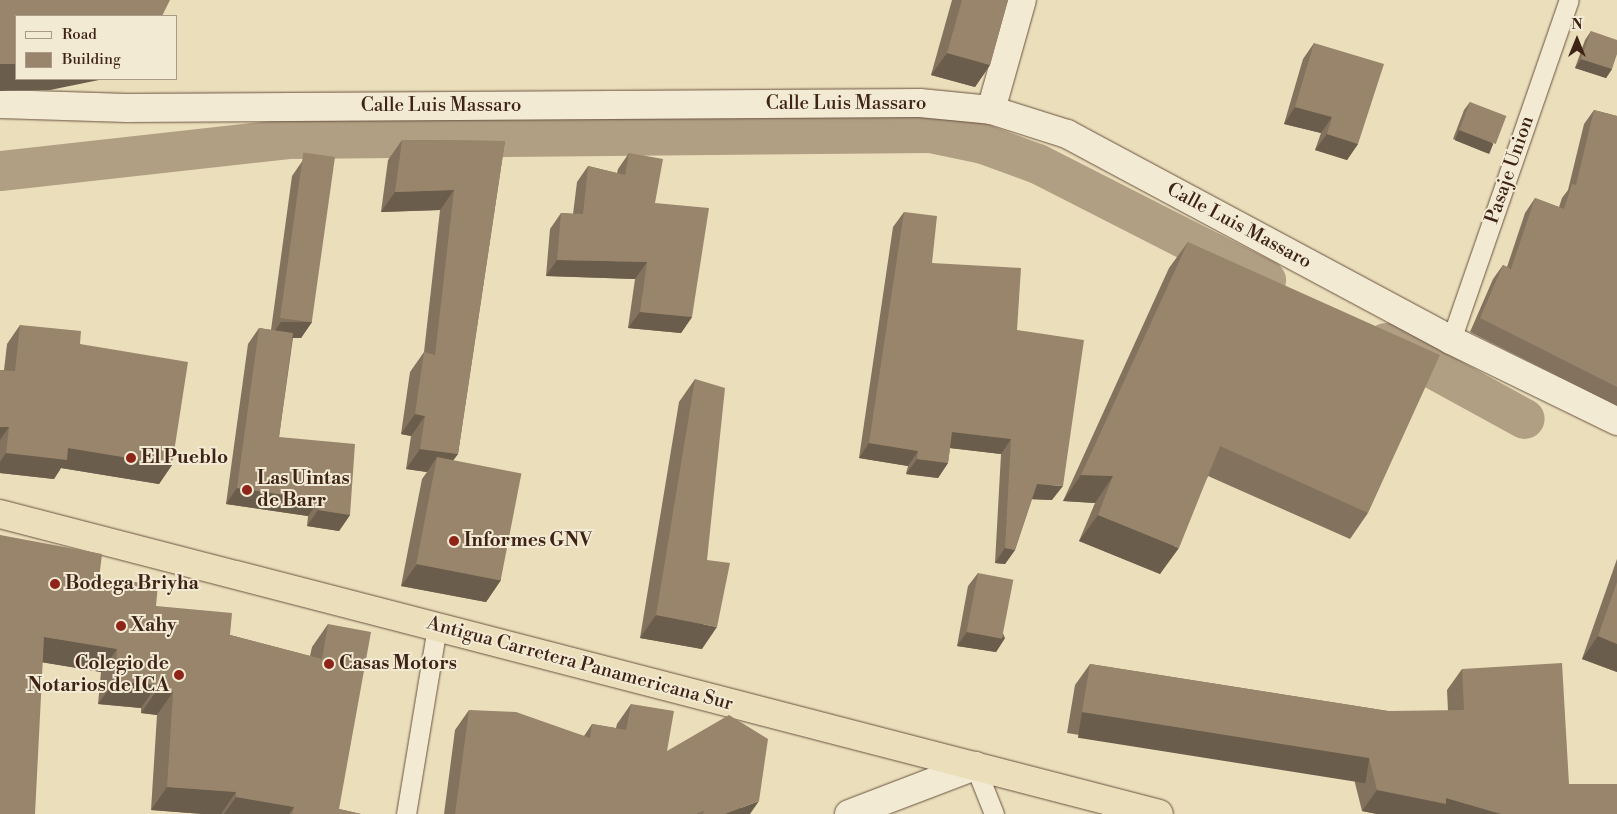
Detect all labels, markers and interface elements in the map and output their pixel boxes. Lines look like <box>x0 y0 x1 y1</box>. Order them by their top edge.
legend <box>15 15 178 80</box>
north arrow <box>1552 15 1602 65</box>
text: N <box>1571 16 1583 34</box>
text: Road <box>62 25 97 44</box>
text: Building <box>62 50 121 69</box>
street label: Calle Luis Massaro <box>766 93 926 115</box>
street label: Calle Luis Massaro <box>361 95 521 117</box>
street label: Pasaje Union <box>1481 113 1539 227</box>
street label: Calle Luis Massaro <box>1163 178 1315 274</box>
place label: El Pueblo <box>141 447 228 469</box>
marker: El Pueblo <box>125 452 137 464</box>
place label: Las Uintas de Barr <box>257 468 350 512</box>
marker: Las Uintas de Barr <box>241 484 253 496</box>
place label: Informes GNV <box>464 530 592 552</box>
marker: Informes GNV <box>448 535 460 547</box>
place label: Bodega Briyha <box>65 573 199 595</box>
marker: Bodega Briyha <box>49 578 61 590</box>
street label: Antigua Carretera Panamericana Sur <box>424 612 736 716</box>
place label: Xahy <box>131 615 177 637</box>
marker: Xahy <box>115 620 127 632</box>
place label: Colegio de Notarios de ICA <box>27 653 169 697</box>
place label: Casas Motors <box>339 653 457 675</box>
marker: Casas Motors <box>323 658 335 670</box>
marker: Colegio de Notarios de ICA <box>173 669 185 681</box>

